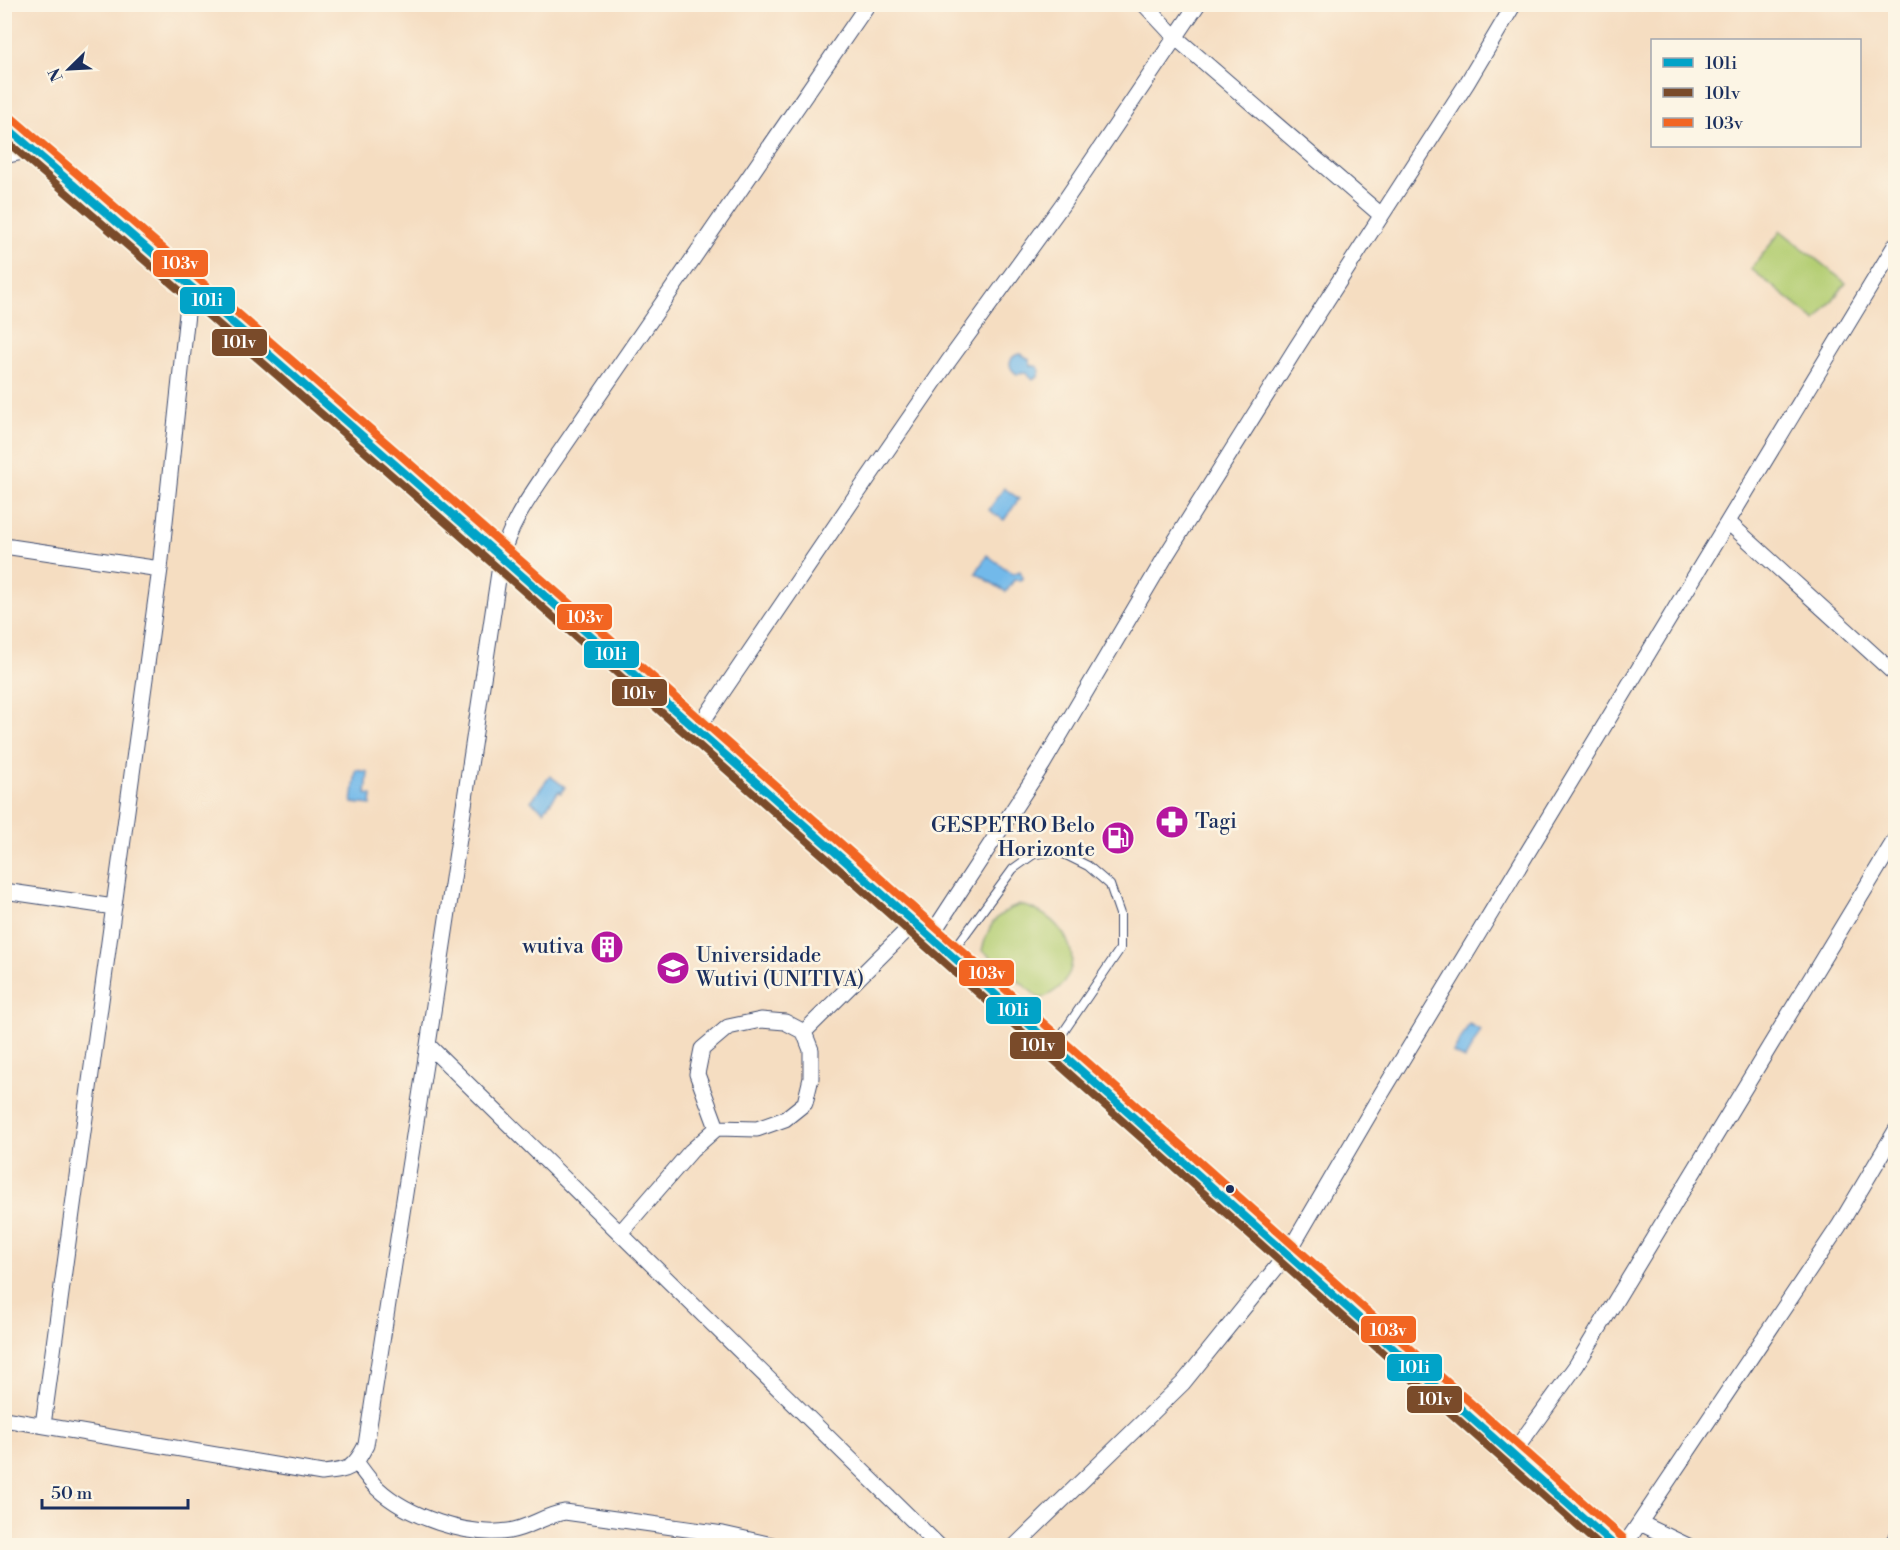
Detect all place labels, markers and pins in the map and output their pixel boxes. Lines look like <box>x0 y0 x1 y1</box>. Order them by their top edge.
pharmacy icon: Tagi <box>1154 804 1190 840</box>
place label: Tagi <box>1195 809 1237 835</box>
place label: GESPETRO Belo Horizonte <box>931 813 1095 863</box>
fuel station icon: GESPETRO Belo Horizonte <box>1100 820 1136 856</box>
building icon: wutiva <box>589 929 625 965</box>
place label: wutiva <box>521 934 584 960</box>
place label: Universidade Wutivi (UNITIVA) <box>695 943 864 993</box>
school or university icon: Universidade Wutivi (UNITIVA) <box>655 950 691 986</box>
unlabelled marker <box>1224 1183 1236 1195</box>

